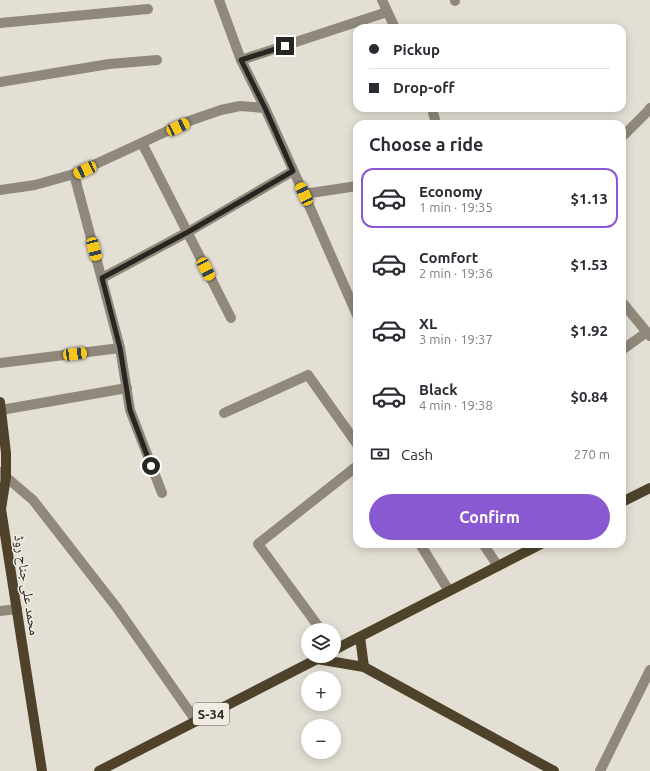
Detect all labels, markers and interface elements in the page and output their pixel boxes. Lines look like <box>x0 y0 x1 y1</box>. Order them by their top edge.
route end <box>276 37 294 55</box>
text: Pickup <box>393 41 440 58</box>
text: Drop-off <box>393 79 455 96</box>
car <box>165 116 191 138</box>
text: Choose a ride <box>369 134 483 154</box>
car <box>72 159 98 181</box>
icon: car <box>371 180 407 216</box>
car <box>293 181 315 207</box>
text: Economy <box>419 183 483 200</box>
text: $1.13 <box>570 190 608 207</box>
text: 1 min · 19:35 <box>419 200 493 214</box>
car <box>85 236 103 262</box>
icon: car <box>371 246 407 282</box>
text: Comfort <box>419 249 478 266</box>
car <box>195 256 217 282</box>
text: $1.53 <box>570 256 608 273</box>
text: 2 min · 19:36 <box>419 266 493 280</box>
icon: car <box>371 312 407 348</box>
text: XL <box>419 315 437 332</box>
text: $1.92 <box>570 322 608 339</box>
text: 3 min · 19:37 <box>419 332 493 346</box>
car <box>62 347 88 361</box>
icon: car <box>371 378 407 414</box>
text: Black <box>419 381 458 398</box>
text: $0.84 <box>570 388 608 405</box>
text: 4 min · 19:38 <box>419 398 493 412</box>
icon: cash <box>369 443 391 465</box>
text: Cash <box>401 446 433 463</box>
text: 270 m <box>574 447 610 461</box>
route start <box>142 457 160 475</box>
button: Confirm <box>369 494 610 540</box>
street label: محمد علی جناح روڈ <box>9 534 43 636</box>
map controls <box>301 623 341 759</box>
button: layers <box>301 623 341 663</box>
button: + <box>301 671 341 711</box>
road number: S-34 <box>193 703 229 725</box>
button: − <box>301 719 341 759</box>

